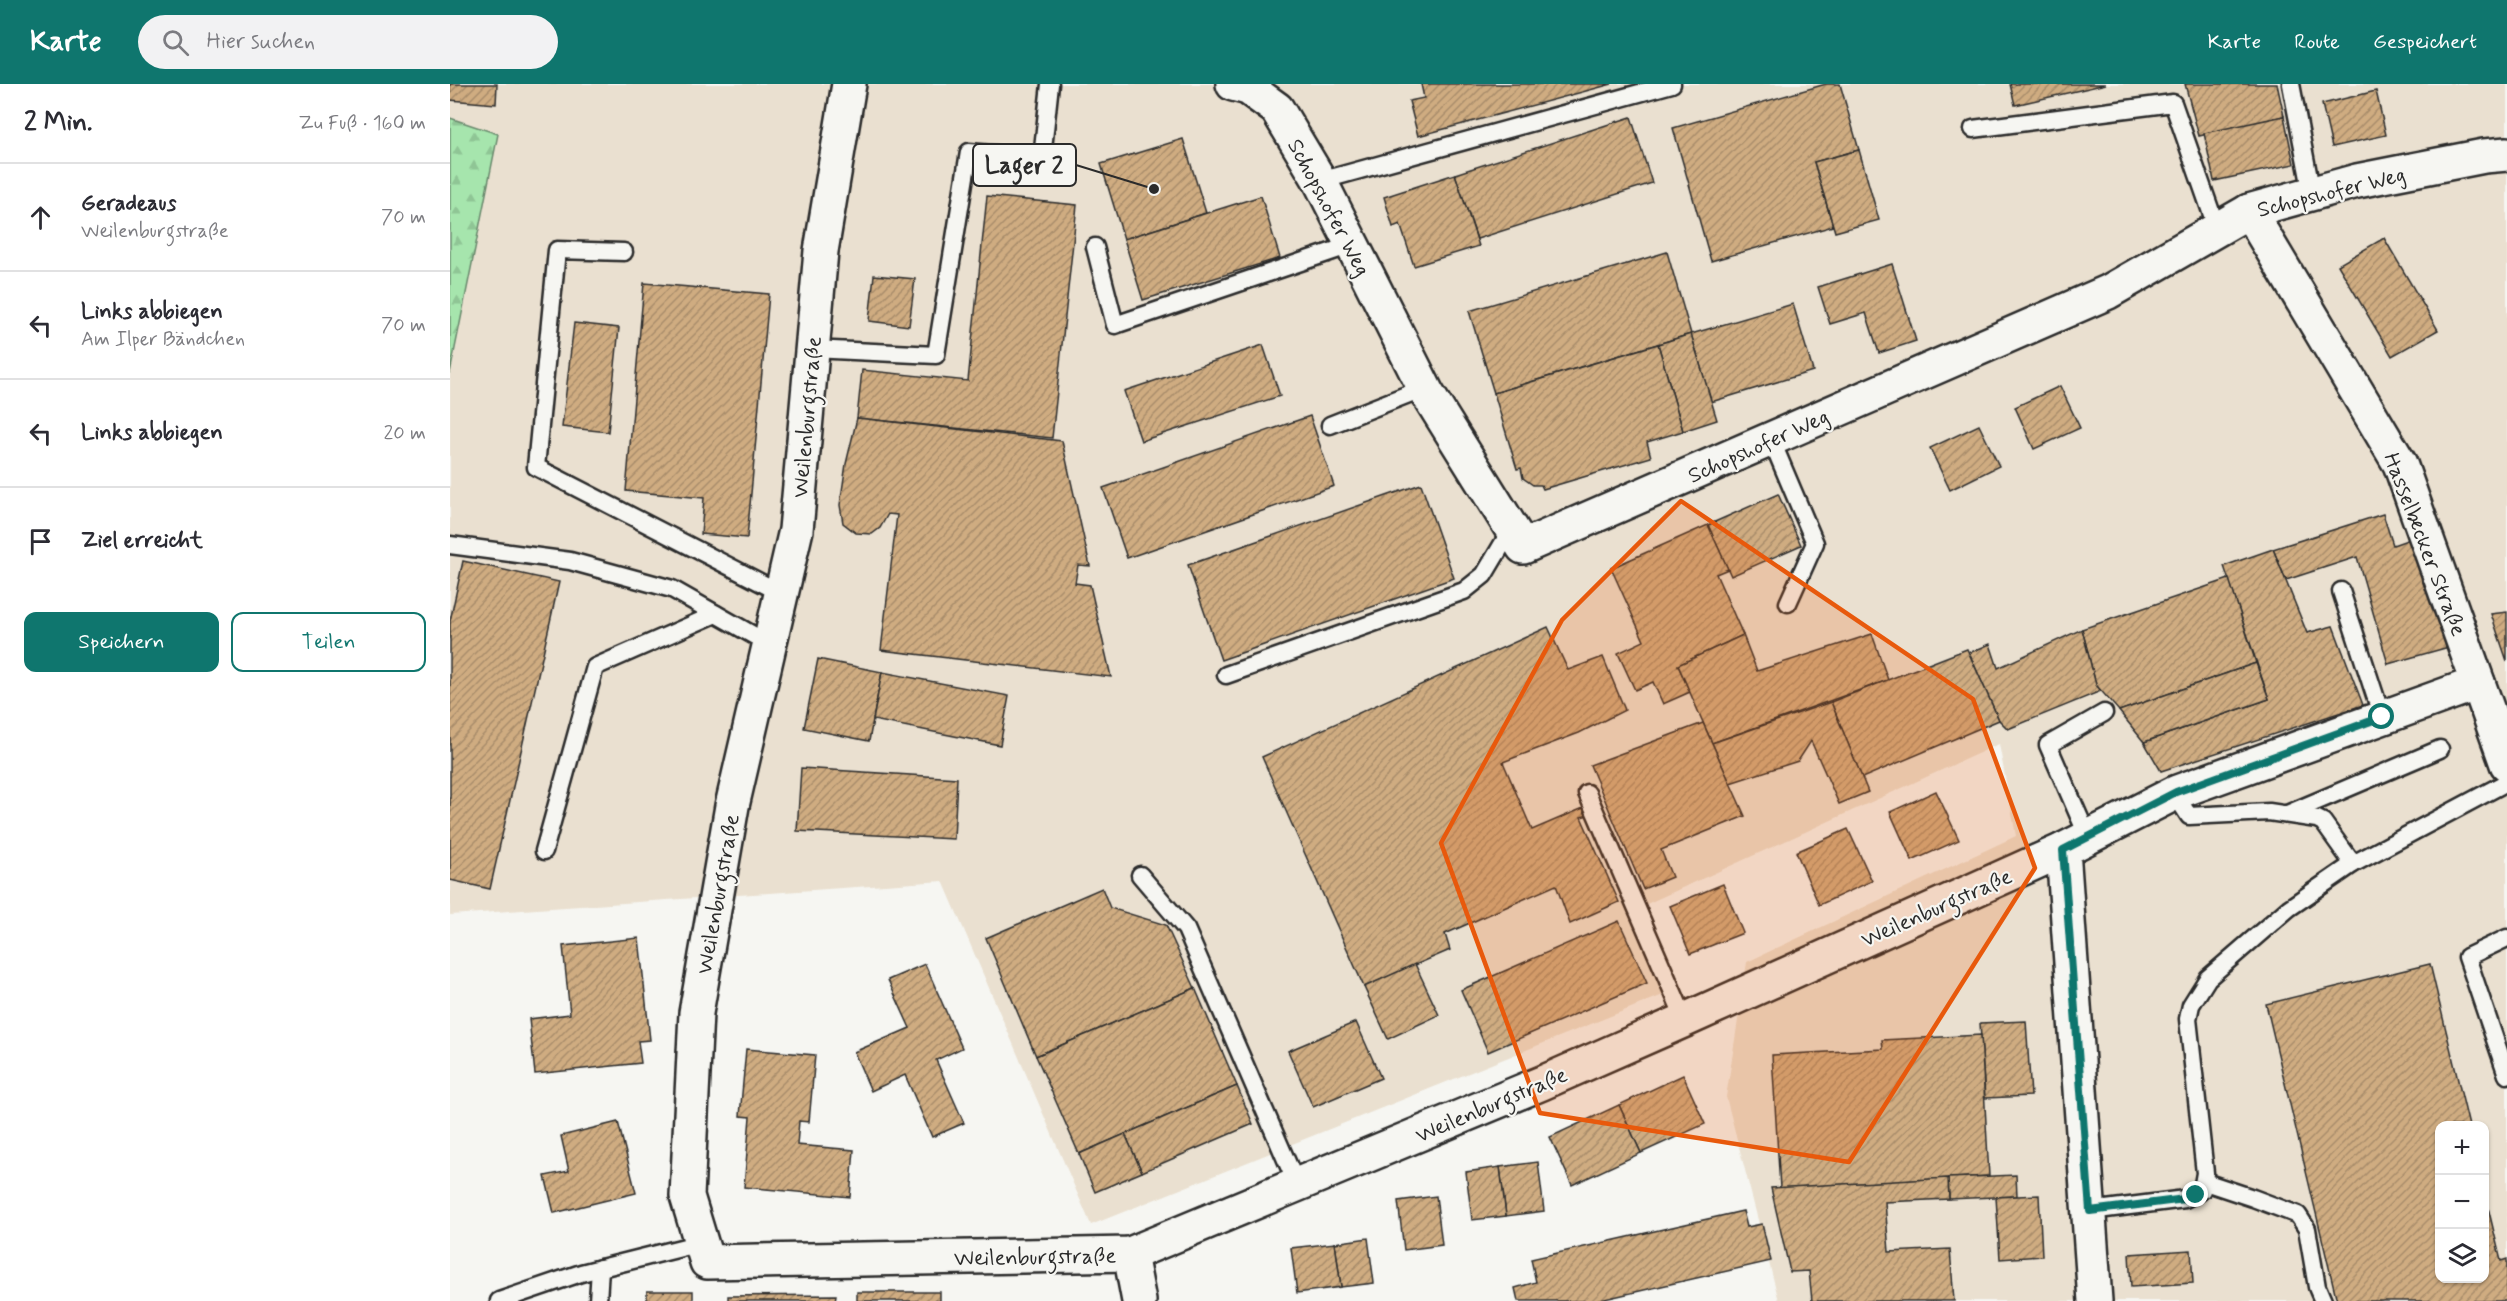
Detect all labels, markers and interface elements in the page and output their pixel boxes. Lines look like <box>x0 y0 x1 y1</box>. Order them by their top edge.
search box <box>138 15 558 69</box>
text: Karte <box>30 24 102 61</box>
icon: search <box>159 26 192 59</box>
text: Hier suchen <box>207 28 315 56</box>
text: Karte <box>2208 28 2261 56</box>
text: Route <box>2294 28 2340 56</box>
text: Gespeichert <box>2373 28 2477 56</box>
text: 2 Min. <box>24 106 92 140</box>
text: Zu Fuß · 160 m <box>299 110 426 137</box>
street label: Schopshofer Weg <box>1279 134 1376 282</box>
callout: Lager 2 <box>973 144 1076 186</box>
text: Lager 2 <box>985 151 1064 185</box>
street label: Schopshofer Weg <box>2254 161 2409 226</box>
text: Geradeaus <box>81 190 176 218</box>
icon: ahead <box>24 201 57 234</box>
text: 70 m <box>381 204 426 231</box>
text: Weilenburgstraße <box>81 218 228 245</box>
text: Links abbiegen <box>81 298 223 326</box>
icon: left <box>24 309 57 342</box>
text: 70 m <box>381 312 426 339</box>
text: Am Ilper Bändchen <box>81 326 245 353</box>
street label: Weilenburgstraße <box>787 335 832 499</box>
street label: Schopshofer Weg <box>1684 403 1834 491</box>
icon: left <box>24 417 57 450</box>
text: Links abbiegen <box>81 419 223 447</box>
text: 20 m <box>383 420 426 447</box>
street label: Hasselbecker Straße <box>2376 449 2472 640</box>
icon: arrive <box>24 525 57 558</box>
text: Ziel erreicht <box>81 527 203 555</box>
button: Speichern <box>24 612 219 672</box>
button: Teilen <box>231 612 426 672</box>
route start <box>2368 703 2394 729</box>
street label: Weilenburgstraße <box>691 812 750 977</box>
street label: Weilenburgstraße <box>1857 863 2018 957</box>
street label: Weilenburgstraße <box>1412 1061 1573 1153</box>
map controls <box>2435 1121 2489 1283</box>
button: + <box>2435 1121 2489 1175</box>
button: − <box>2435 1175 2489 1229</box>
route end <box>2182 1181 2208 1207</box>
button: layers <box>2435 1229 2489 1283</box>
street label: Weilenburgstraße <box>954 1243 1117 1276</box>

